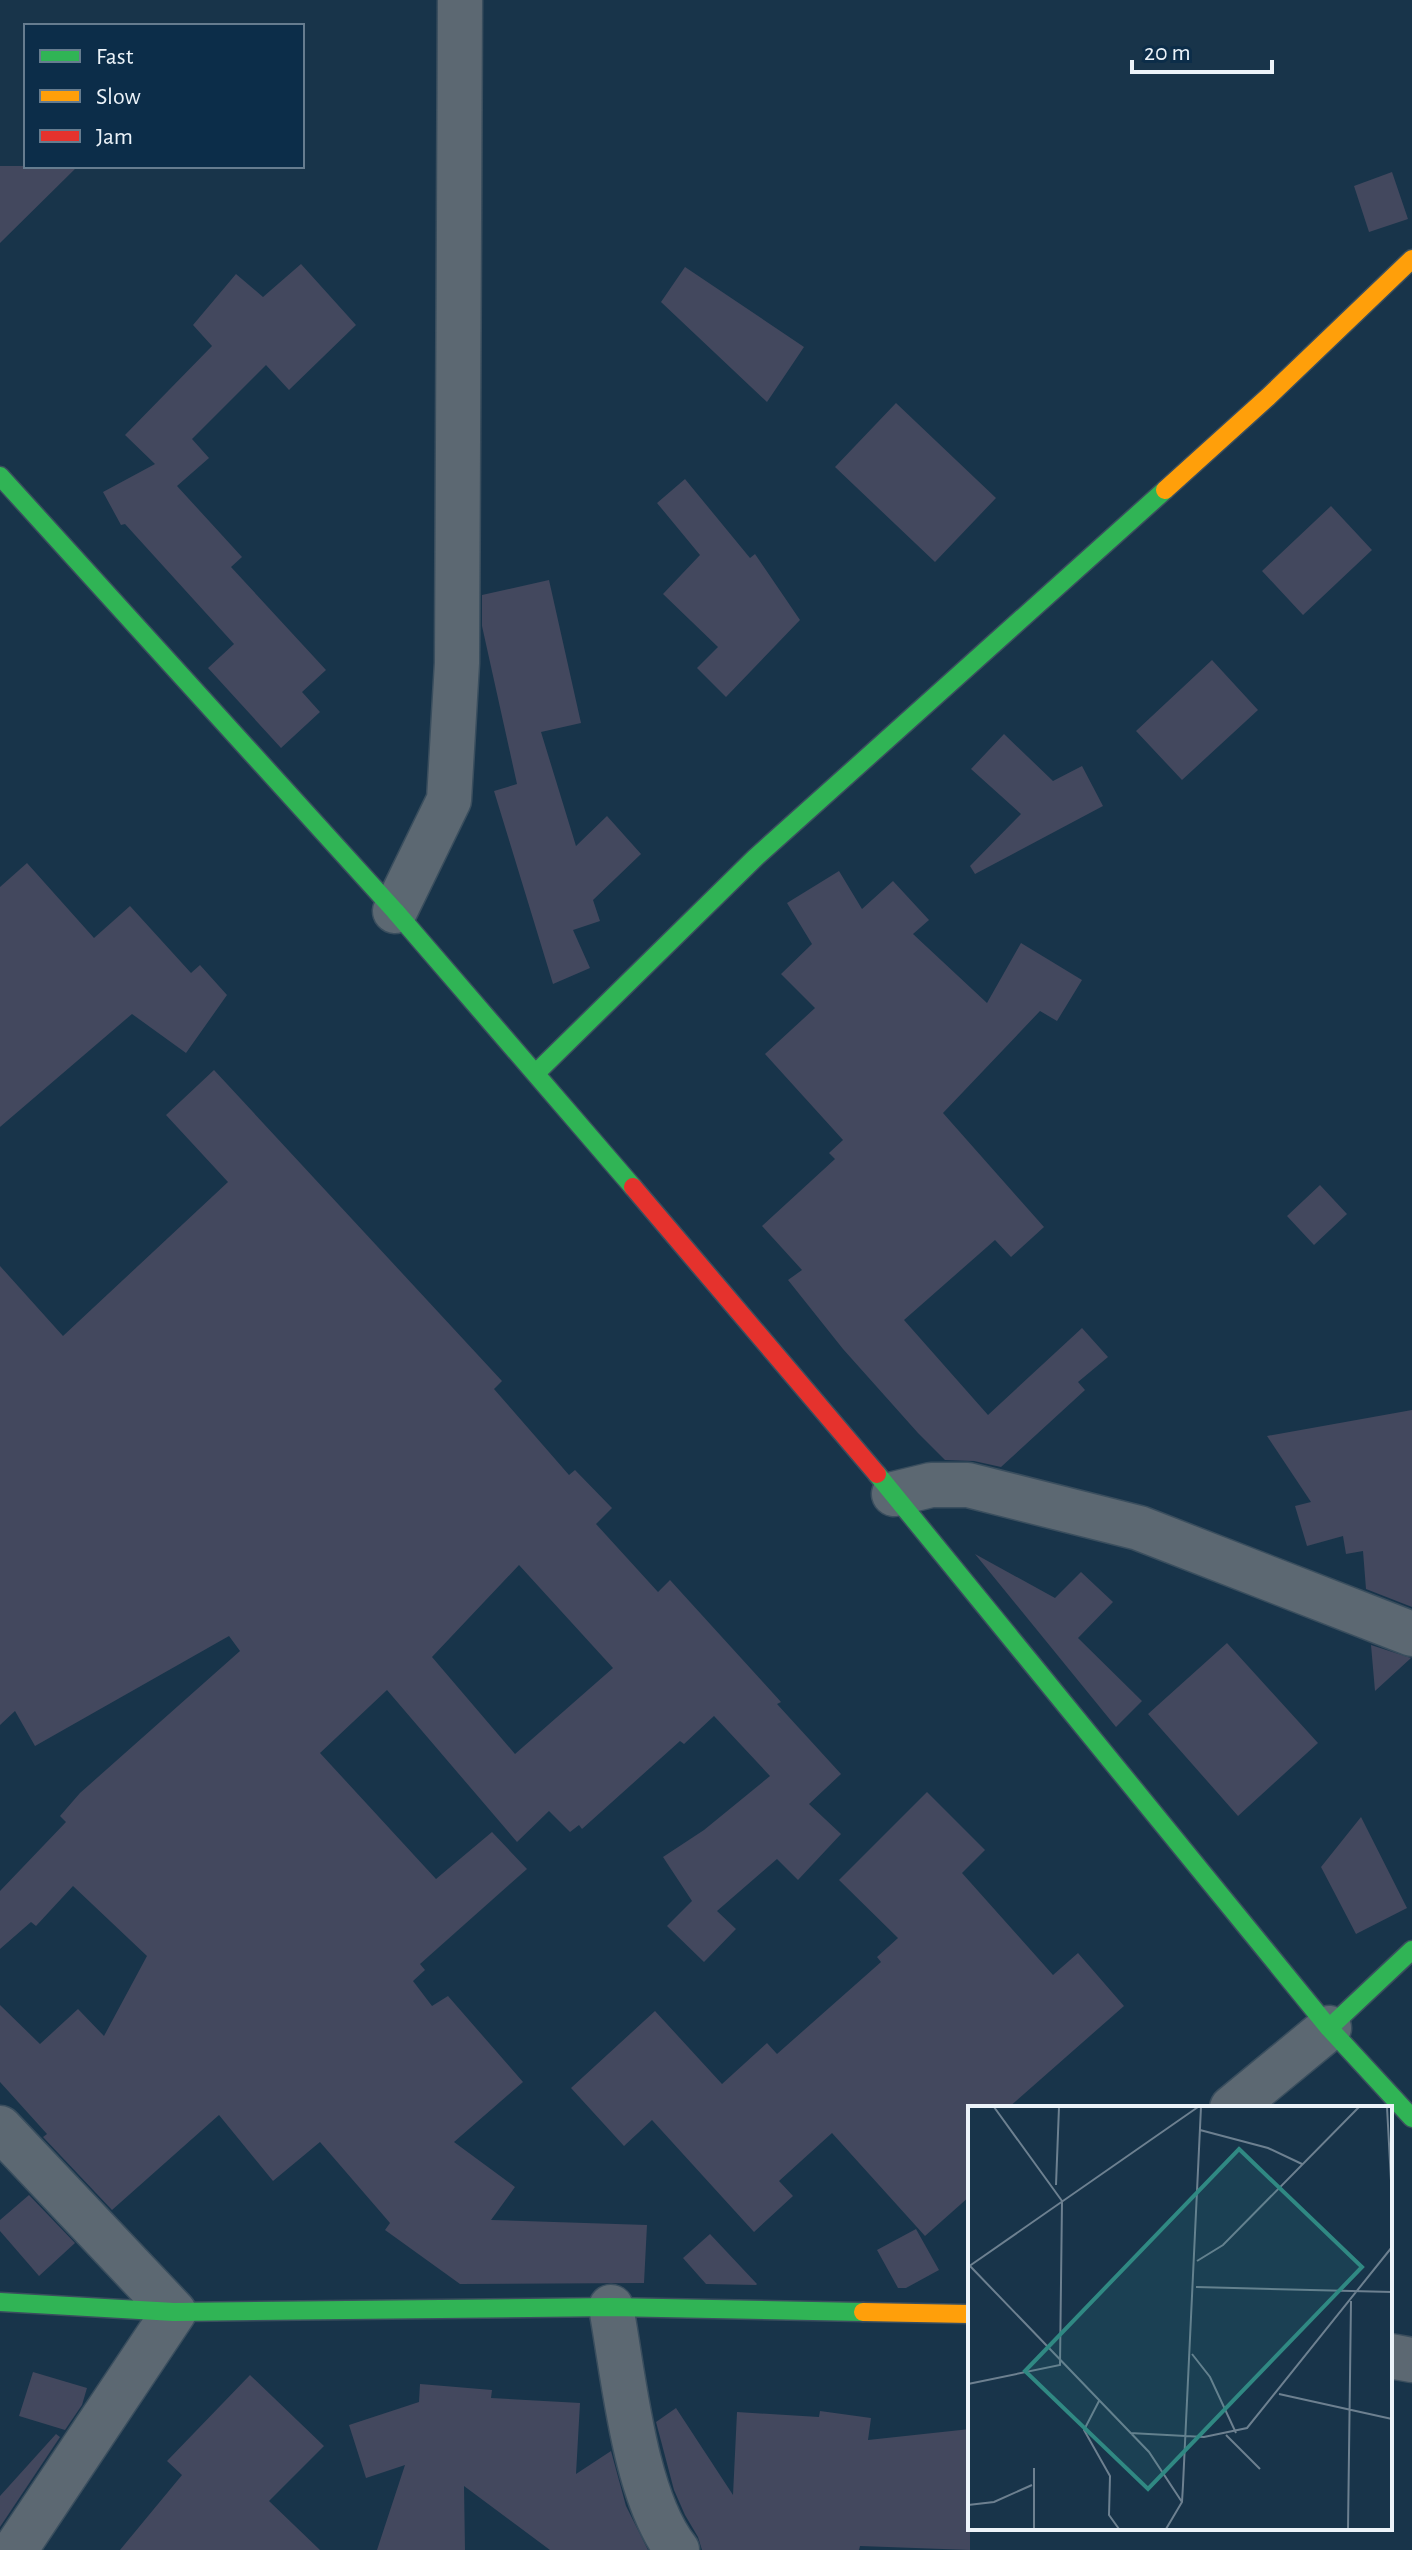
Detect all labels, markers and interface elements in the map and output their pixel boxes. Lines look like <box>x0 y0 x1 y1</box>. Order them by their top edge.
legend <box>24 24 304 168</box>
scale bar <box>1132 24 1272 74</box>
text: 20 m <box>1144 41 1191 65</box>
text: Fast <box>96 45 134 69</box>
text: Slow <box>96 85 141 109</box>
text: Jam <box>96 125 133 149</box>
inset map <box>968 2106 1392 2530</box>

